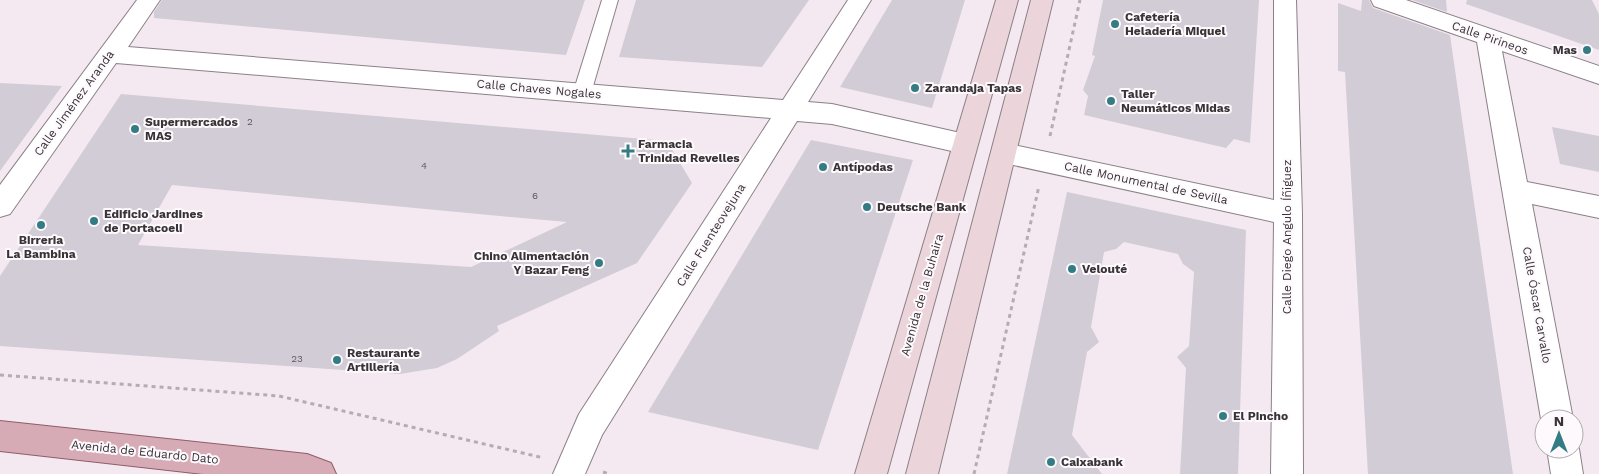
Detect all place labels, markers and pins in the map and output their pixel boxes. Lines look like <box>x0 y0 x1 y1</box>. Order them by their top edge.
place label: Cafetería Heladería Miquel <box>1125 10 1225 38</box>
marker: Cafetería Heladería Miquel <box>1109 18 1121 30</box>
place label: Mas <box>1553 43 1578 57</box>
marker: Mas <box>1581 44 1593 56</box>
place label: Zarandaja Tapas <box>925 81 1022 95</box>
marker: Zarandaja Tapas <box>909 82 921 94</box>
place label: Taller Neumáticos Midas <box>1121 87 1231 115</box>
marker: Taller Neumáticos Midas <box>1105 95 1117 107</box>
place label: Supermercados MAS <box>145 115 239 143</box>
marker: Supermercados MAS <box>129 123 141 135</box>
place label: Farmacia Trinidad Revelles <box>638 137 740 165</box>
marker: Farmacia Trinidad Revelles <box>622 145 634 157</box>
place label: Antípodas <box>833 160 893 174</box>
marker: Antípodas <box>817 161 829 173</box>
place label: Deutsche Bank <box>877 200 967 214</box>
marker: Deutsche Bank <box>861 201 873 213</box>
place label: Edificio Jardines de Portacoeli <box>104 207 203 235</box>
marker: Edificio Jardines de Portacoeli <box>88 215 100 227</box>
marker: Birreria La Bambina <box>35 219 47 231</box>
place label: Birreria La Bambina <box>6 233 76 261</box>
place label: Chino Alimentación Y Bazar Feng <box>474 249 589 277</box>
marker: Chino Alimentación Y Bazar Feng <box>593 257 605 269</box>
place label: Velouté <box>1082 262 1127 276</box>
marker: Velouté <box>1066 263 1078 275</box>
place label: Restaurante Artillería <box>347 346 420 374</box>
marker: Restaurante Artillería <box>331 354 343 366</box>
place label: El Pincho <box>1233 409 1288 423</box>
marker: El Pincho <box>1217 410 1229 422</box>
place label: Caixabank <box>1061 455 1123 469</box>
marker: Caixabank <box>1045 456 1057 468</box>

